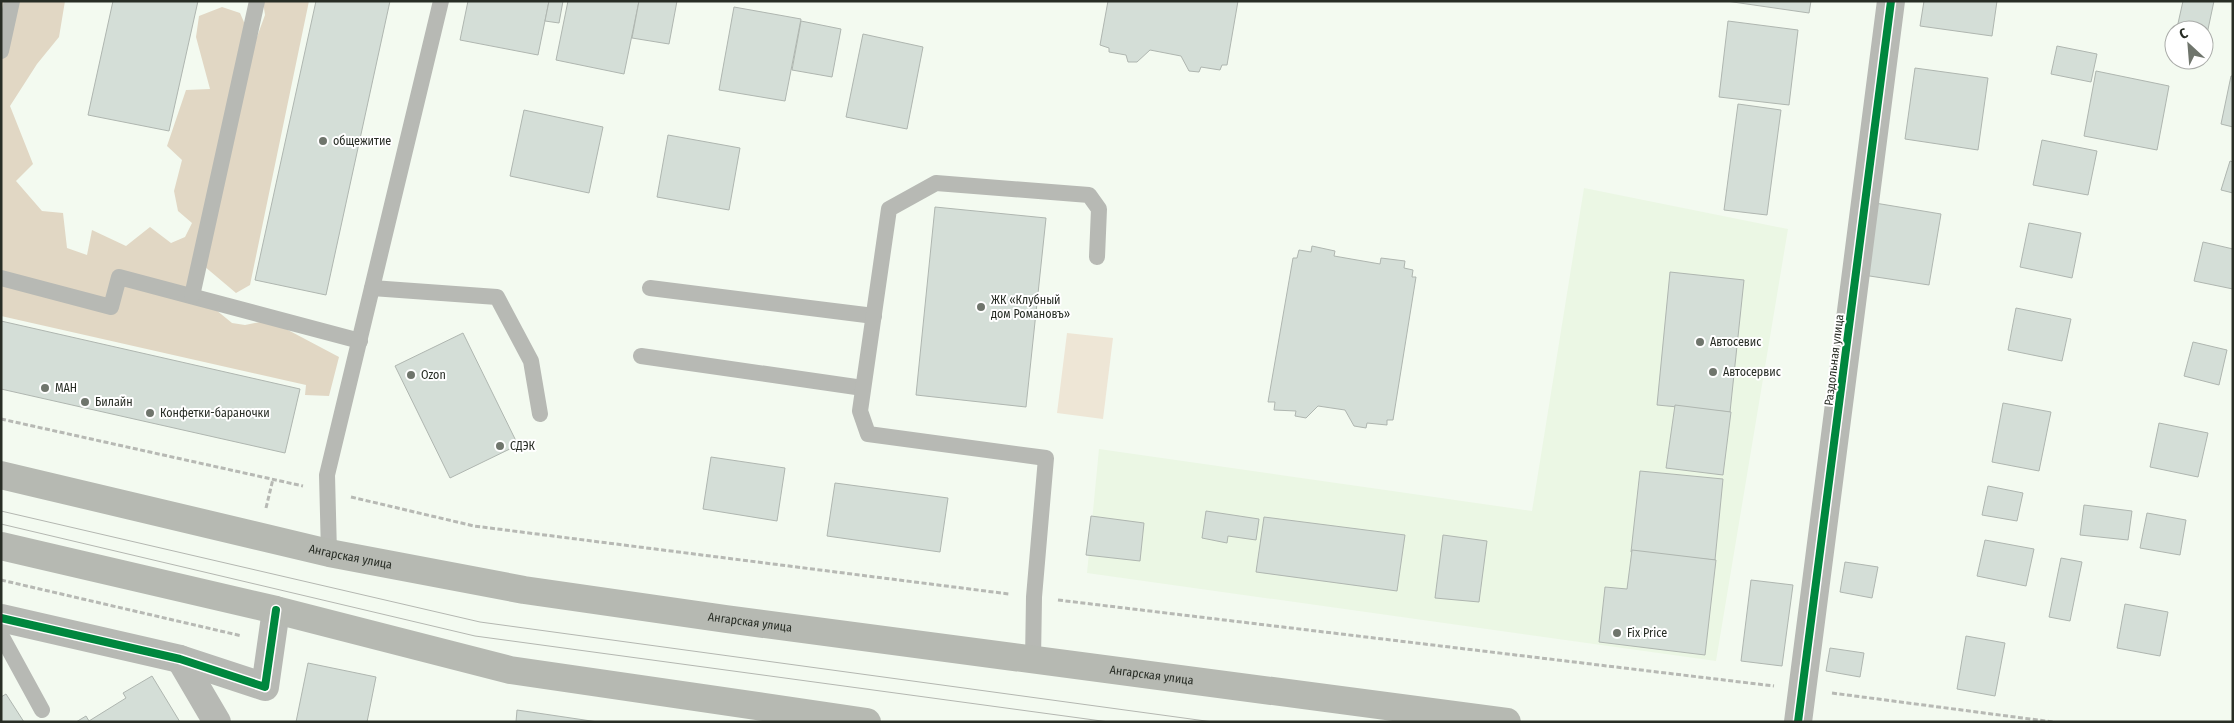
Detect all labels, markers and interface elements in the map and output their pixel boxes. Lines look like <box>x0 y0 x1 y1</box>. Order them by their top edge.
north arrow <box>2164 20 2214 70</box>
text: С <box>2176 24 2191 43</box>
place label: общежитие <box>333 134 391 148</box>
marker: общежитие <box>317 135 329 147</box>
place label: ЖК «Клубный дом Романовъ» <box>991 293 1070 321</box>
marker: ЖК «Клубный дом Романовъ» <box>975 301 987 313</box>
street label: Раздольная улица <box>1821 313 1847 406</box>
place label: Автосевис <box>1710 335 1761 349</box>
marker: Автосевис <box>1694 336 1706 348</box>
place label: Автосервис <box>1723 365 1781 379</box>
marker: Автосервис <box>1707 366 1719 378</box>
place label: Ozon <box>421 368 446 382</box>
marker: Ozon <box>405 369 417 381</box>
place label: МАН <box>55 381 77 395</box>
marker: МАН <box>39 382 51 394</box>
place label: Билайн <box>95 395 133 409</box>
marker: Билайн <box>79 396 91 408</box>
place label: Конфетки-бараночки <box>160 406 270 420</box>
marker: Конфетки-бараночки <box>144 407 156 419</box>
place label: СДЭК <box>510 439 536 453</box>
marker: СДЭК <box>494 440 506 452</box>
street label: Ангарская улица <box>307 541 393 572</box>
street label: Ангарская улица <box>707 610 793 635</box>
place label: Fix Price <box>1627 626 1667 640</box>
marker: Fix Price <box>1611 627 1623 639</box>
street label: Ангарская улица <box>1109 663 1195 688</box>

